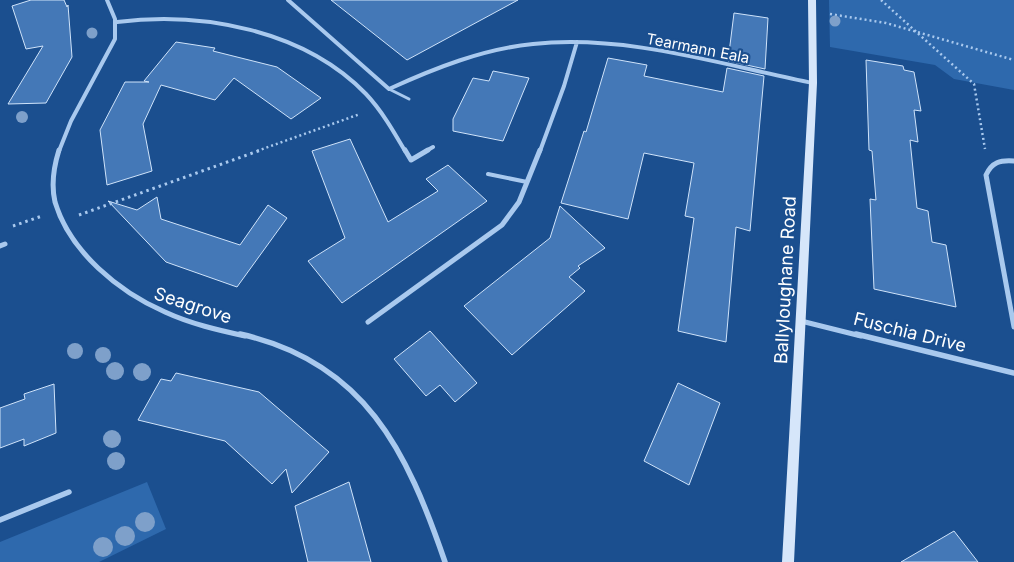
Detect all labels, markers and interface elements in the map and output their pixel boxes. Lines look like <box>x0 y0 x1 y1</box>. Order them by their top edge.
street label: Tearmann Eala <box>645 29 751 67</box>
street label: Ballyloughane Road <box>770 196 800 364</box>
street label: Seagrove <box>151 283 235 327</box>
street label: Fuschia Drive <box>852 308 968 356</box>

